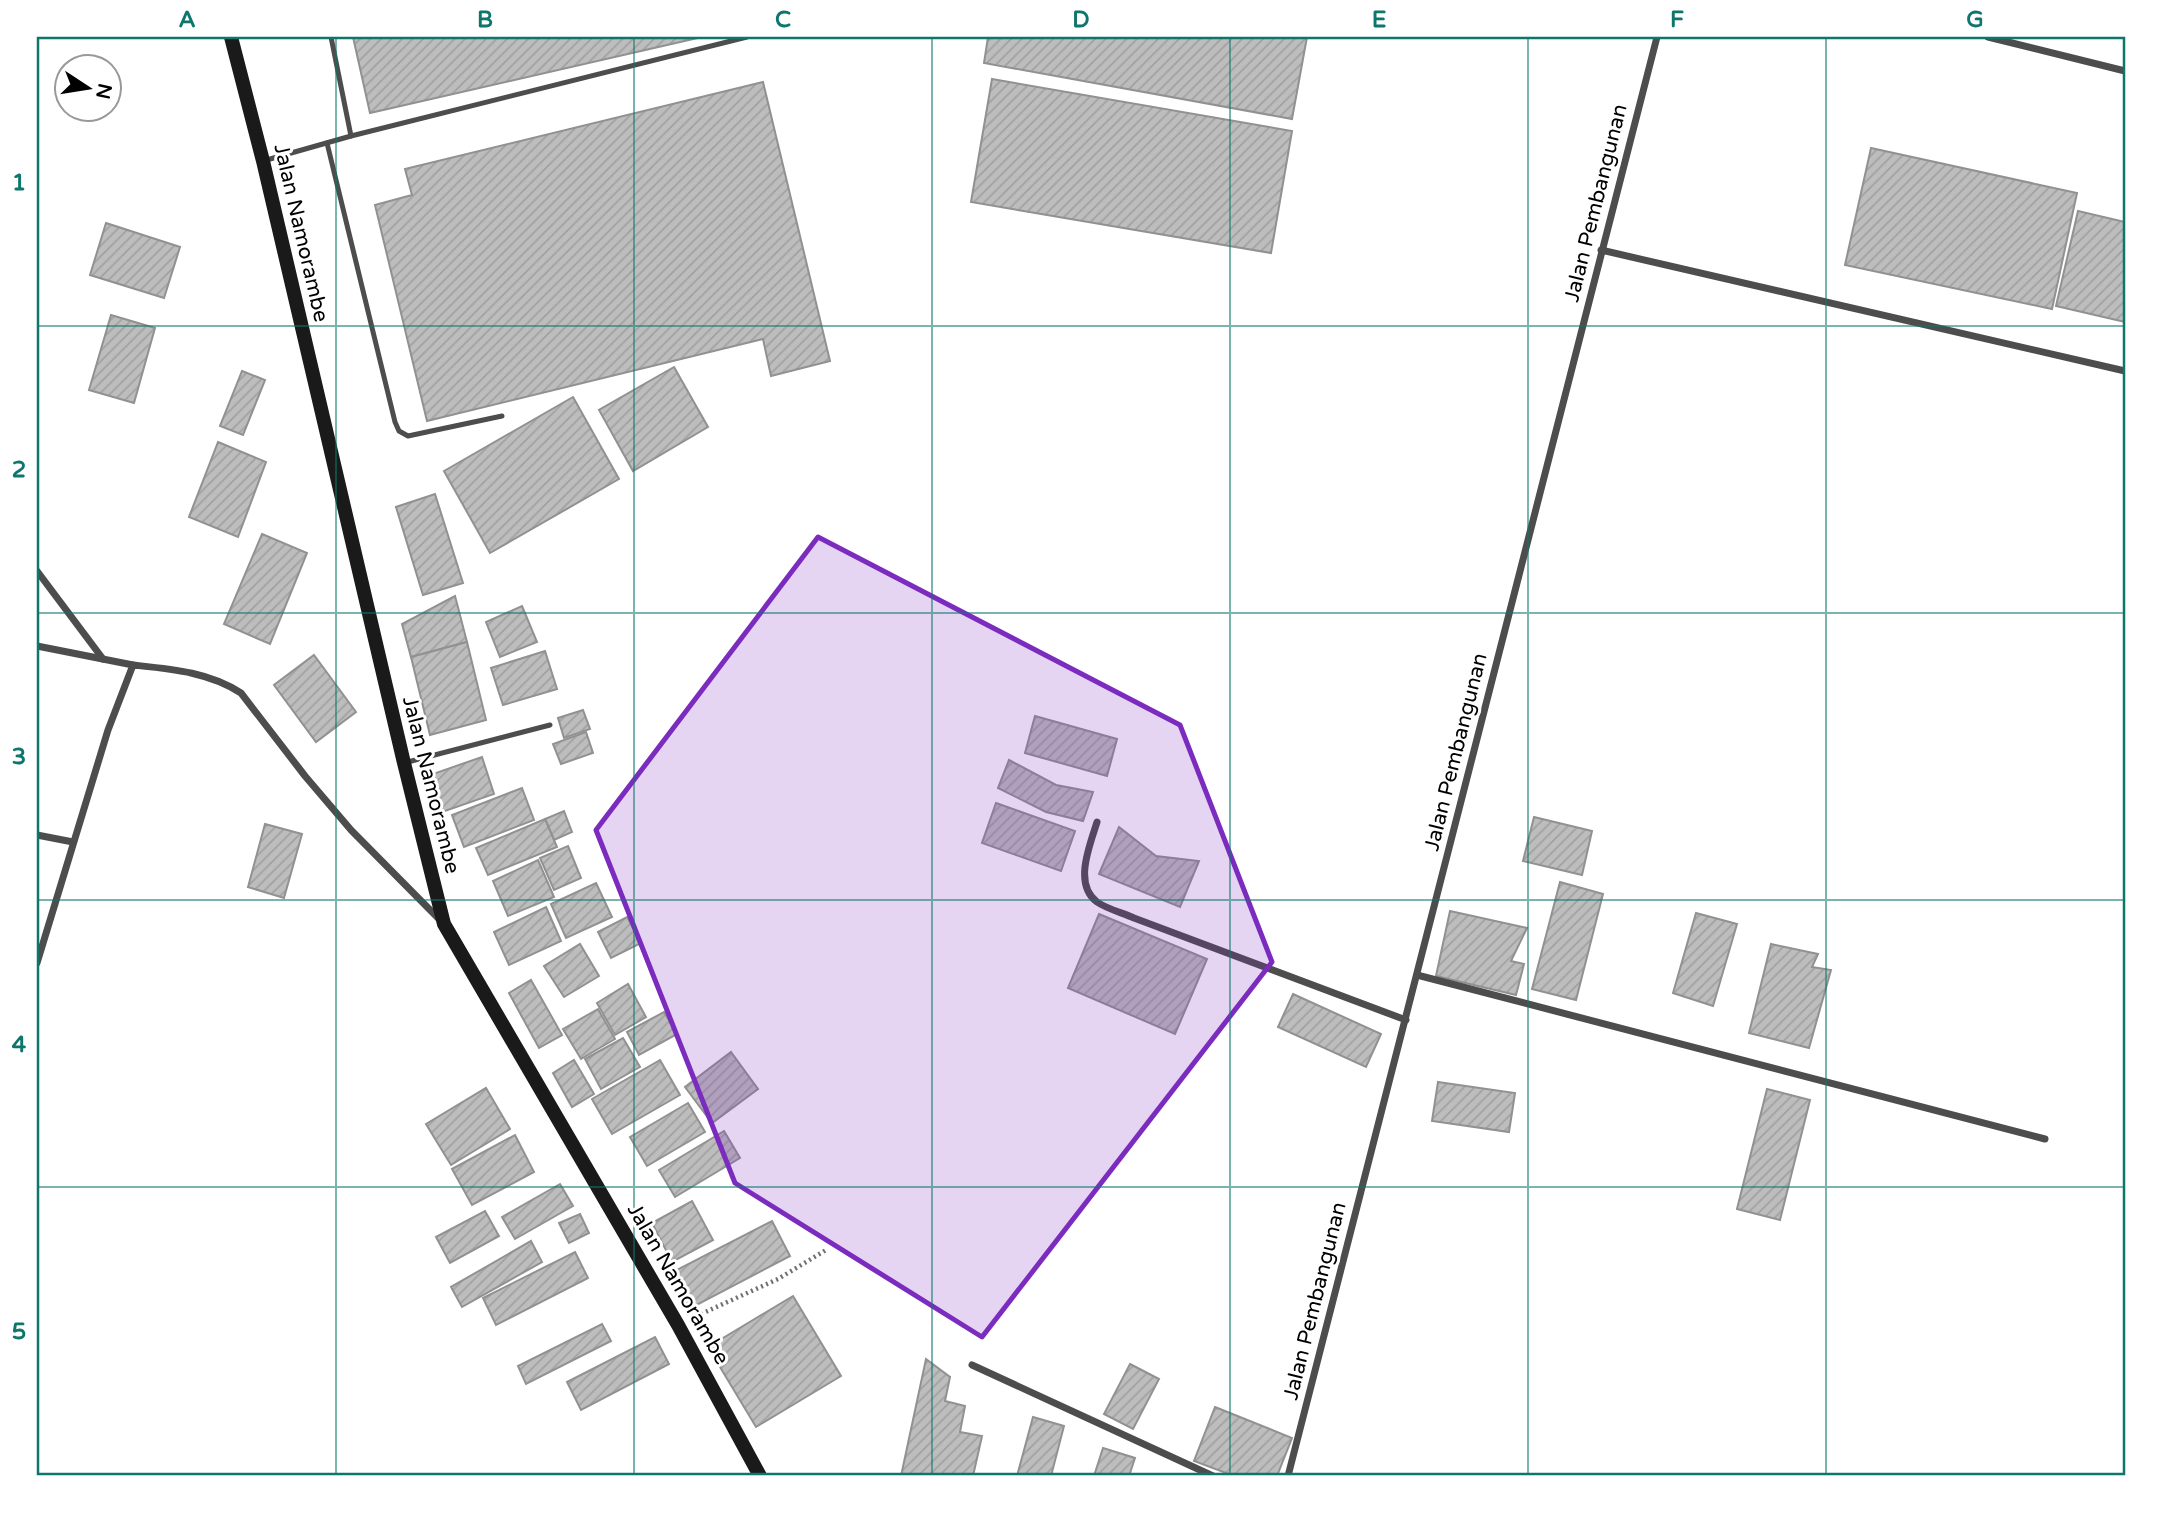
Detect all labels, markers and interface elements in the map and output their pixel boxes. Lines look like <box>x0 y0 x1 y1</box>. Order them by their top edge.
text: A <box>178 6 196 34</box>
text: B <box>477 6 493 34</box>
text: C <box>775 6 791 34</box>
text: D <box>1072 6 1090 34</box>
text: E <box>1372 6 1386 34</box>
text: F <box>1670 6 1684 34</box>
text: G <box>1966 6 1984 34</box>
north arrow <box>52 52 122 122</box>
text: N <box>91 82 116 101</box>
street label: Jalan Pembangunan <box>1559 101 1633 305</box>
street label: Jalan Namorambe <box>268 142 334 325</box>
text: 1 <box>12 169 26 197</box>
text: 2 <box>12 456 26 484</box>
street label: Jalan Pembangunan <box>1419 650 1493 854</box>
street label: Jalan Namorambe <box>397 694 465 876</box>
text: 3 <box>12 743 26 771</box>
text: 4 <box>12 1031 27 1059</box>
street label: Jalan Namorambe <box>622 1199 734 1369</box>
street label: Jalan Pembangunan <box>1278 1199 1352 1403</box>
text: 5 <box>12 1318 26 1346</box>

